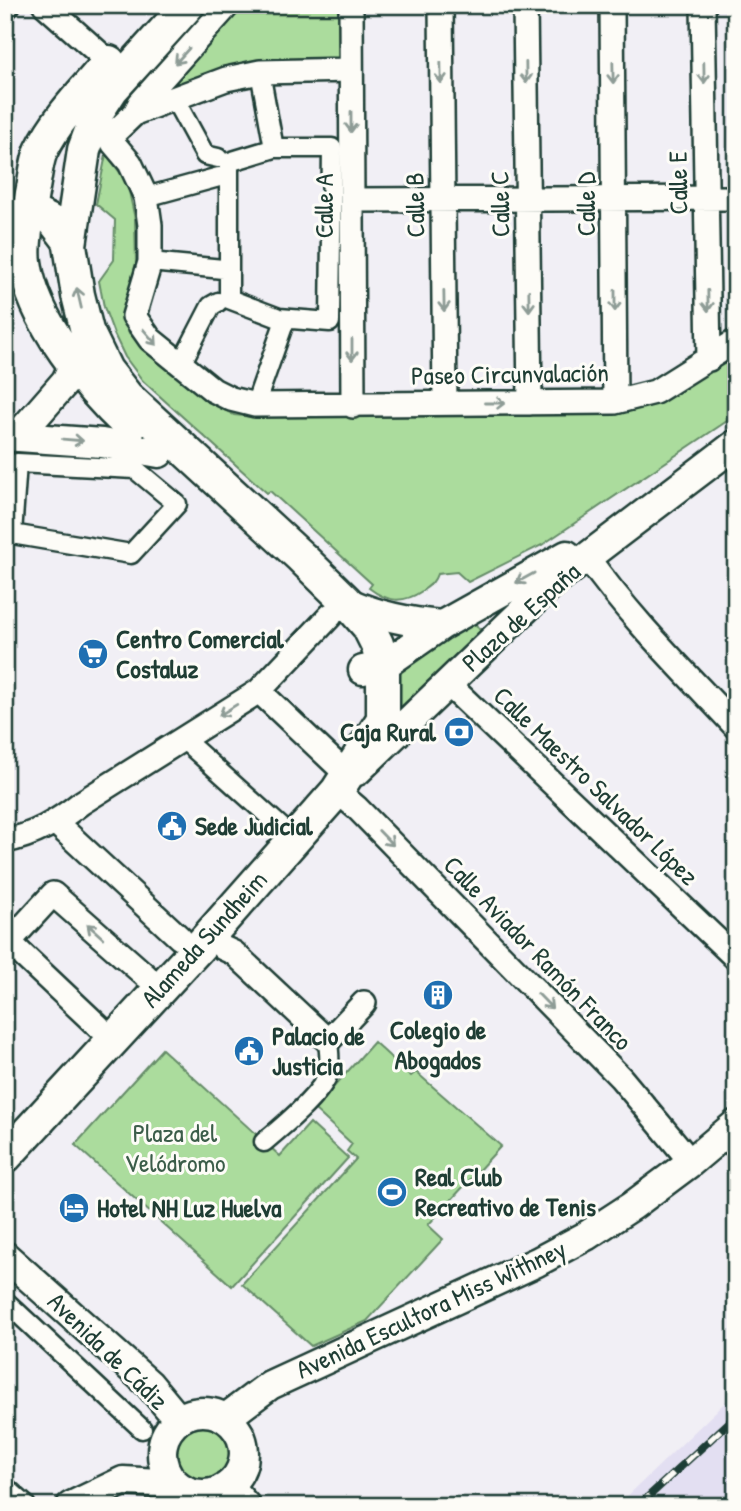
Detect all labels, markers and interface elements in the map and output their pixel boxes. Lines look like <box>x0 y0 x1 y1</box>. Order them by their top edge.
one-way arrow <box>174 47 191 64</box>
one-way arrow <box>434 62 448 85</box>
one-way arrow <box>519 62 533 85</box>
one-way arrow <box>606 62 620 85</box>
one-way arrow <box>698 62 711 85</box>
one-way arrow <box>344 111 358 134</box>
street label: Calle E <box>659 150 696 215</box>
street label: Calle C <box>481 171 518 237</box>
street label: Calle D <box>568 171 603 236</box>
street label: Calle B <box>396 172 433 238</box>
street label: Calle A <box>306 173 341 238</box>
one-way arrow <box>72 287 85 310</box>
one-way arrow <box>437 289 451 312</box>
one-way arrow <box>522 289 536 312</box>
one-way arrow <box>608 289 622 312</box>
one-way arrow <box>701 289 715 312</box>
one-way arrow <box>142 328 158 346</box>
one-way arrow <box>346 338 359 361</box>
street label: Paseo Circunvalación <box>411 354 609 393</box>
one-way arrow <box>483 396 506 410</box>
one-way arrow <box>62 434 84 447</box>
street label: Plaza de España <box>454 554 587 679</box>
one-way arrow <box>516 571 536 585</box>
place label: Centro Comercial Costaluz <box>116 621 285 686</box>
supermarket icon: Centro Comercial Costaluz <box>76 637 110 671</box>
street label: Calle Maestro Salvador López <box>486 678 706 893</box>
one-way arrow <box>218 704 238 718</box>
place label: Caja Rural <box>340 714 437 749</box>
bank icon: Caja Rural <box>442 715 476 749</box>
place label: Sede Judicial <box>195 808 314 843</box>
public building icon: Sede Judicial <box>155 809 189 843</box>
one-way arrow <box>378 829 395 846</box>
street label: Calle Aviador Ramón Franco <box>436 848 641 1058</box>
street label: Alameda Sundheim <box>133 863 275 1015</box>
one-way arrow <box>86 923 104 939</box>
building icon: Colegio de Abogados <box>421 978 455 1012</box>
one-way arrow <box>537 992 554 1009</box>
place label: Colegio de Abogados <box>390 1012 487 1078</box>
place label: Palacio de Justicia <box>272 1018 365 1083</box>
public building icon: Palacio de Justicia <box>232 1034 266 1068</box>
park label: Plaza del Velódromo <box>124 1115 226 1180</box>
place label: Real Club Recreativo de Tenis <box>415 1159 596 1224</box>
sports icon: Real Club Recreativo de Tenis <box>375 1175 409 1209</box>
place label: Hotel NH Luz Huelva <box>97 1190 282 1225</box>
hotel icon: Hotel NH Luz Huelva <box>57 1191 91 1225</box>
street label: Avenida Escultora Miss Withney <box>290 1231 571 1387</box>
street label: Avenida de Cádiz <box>40 1284 176 1417</box>

